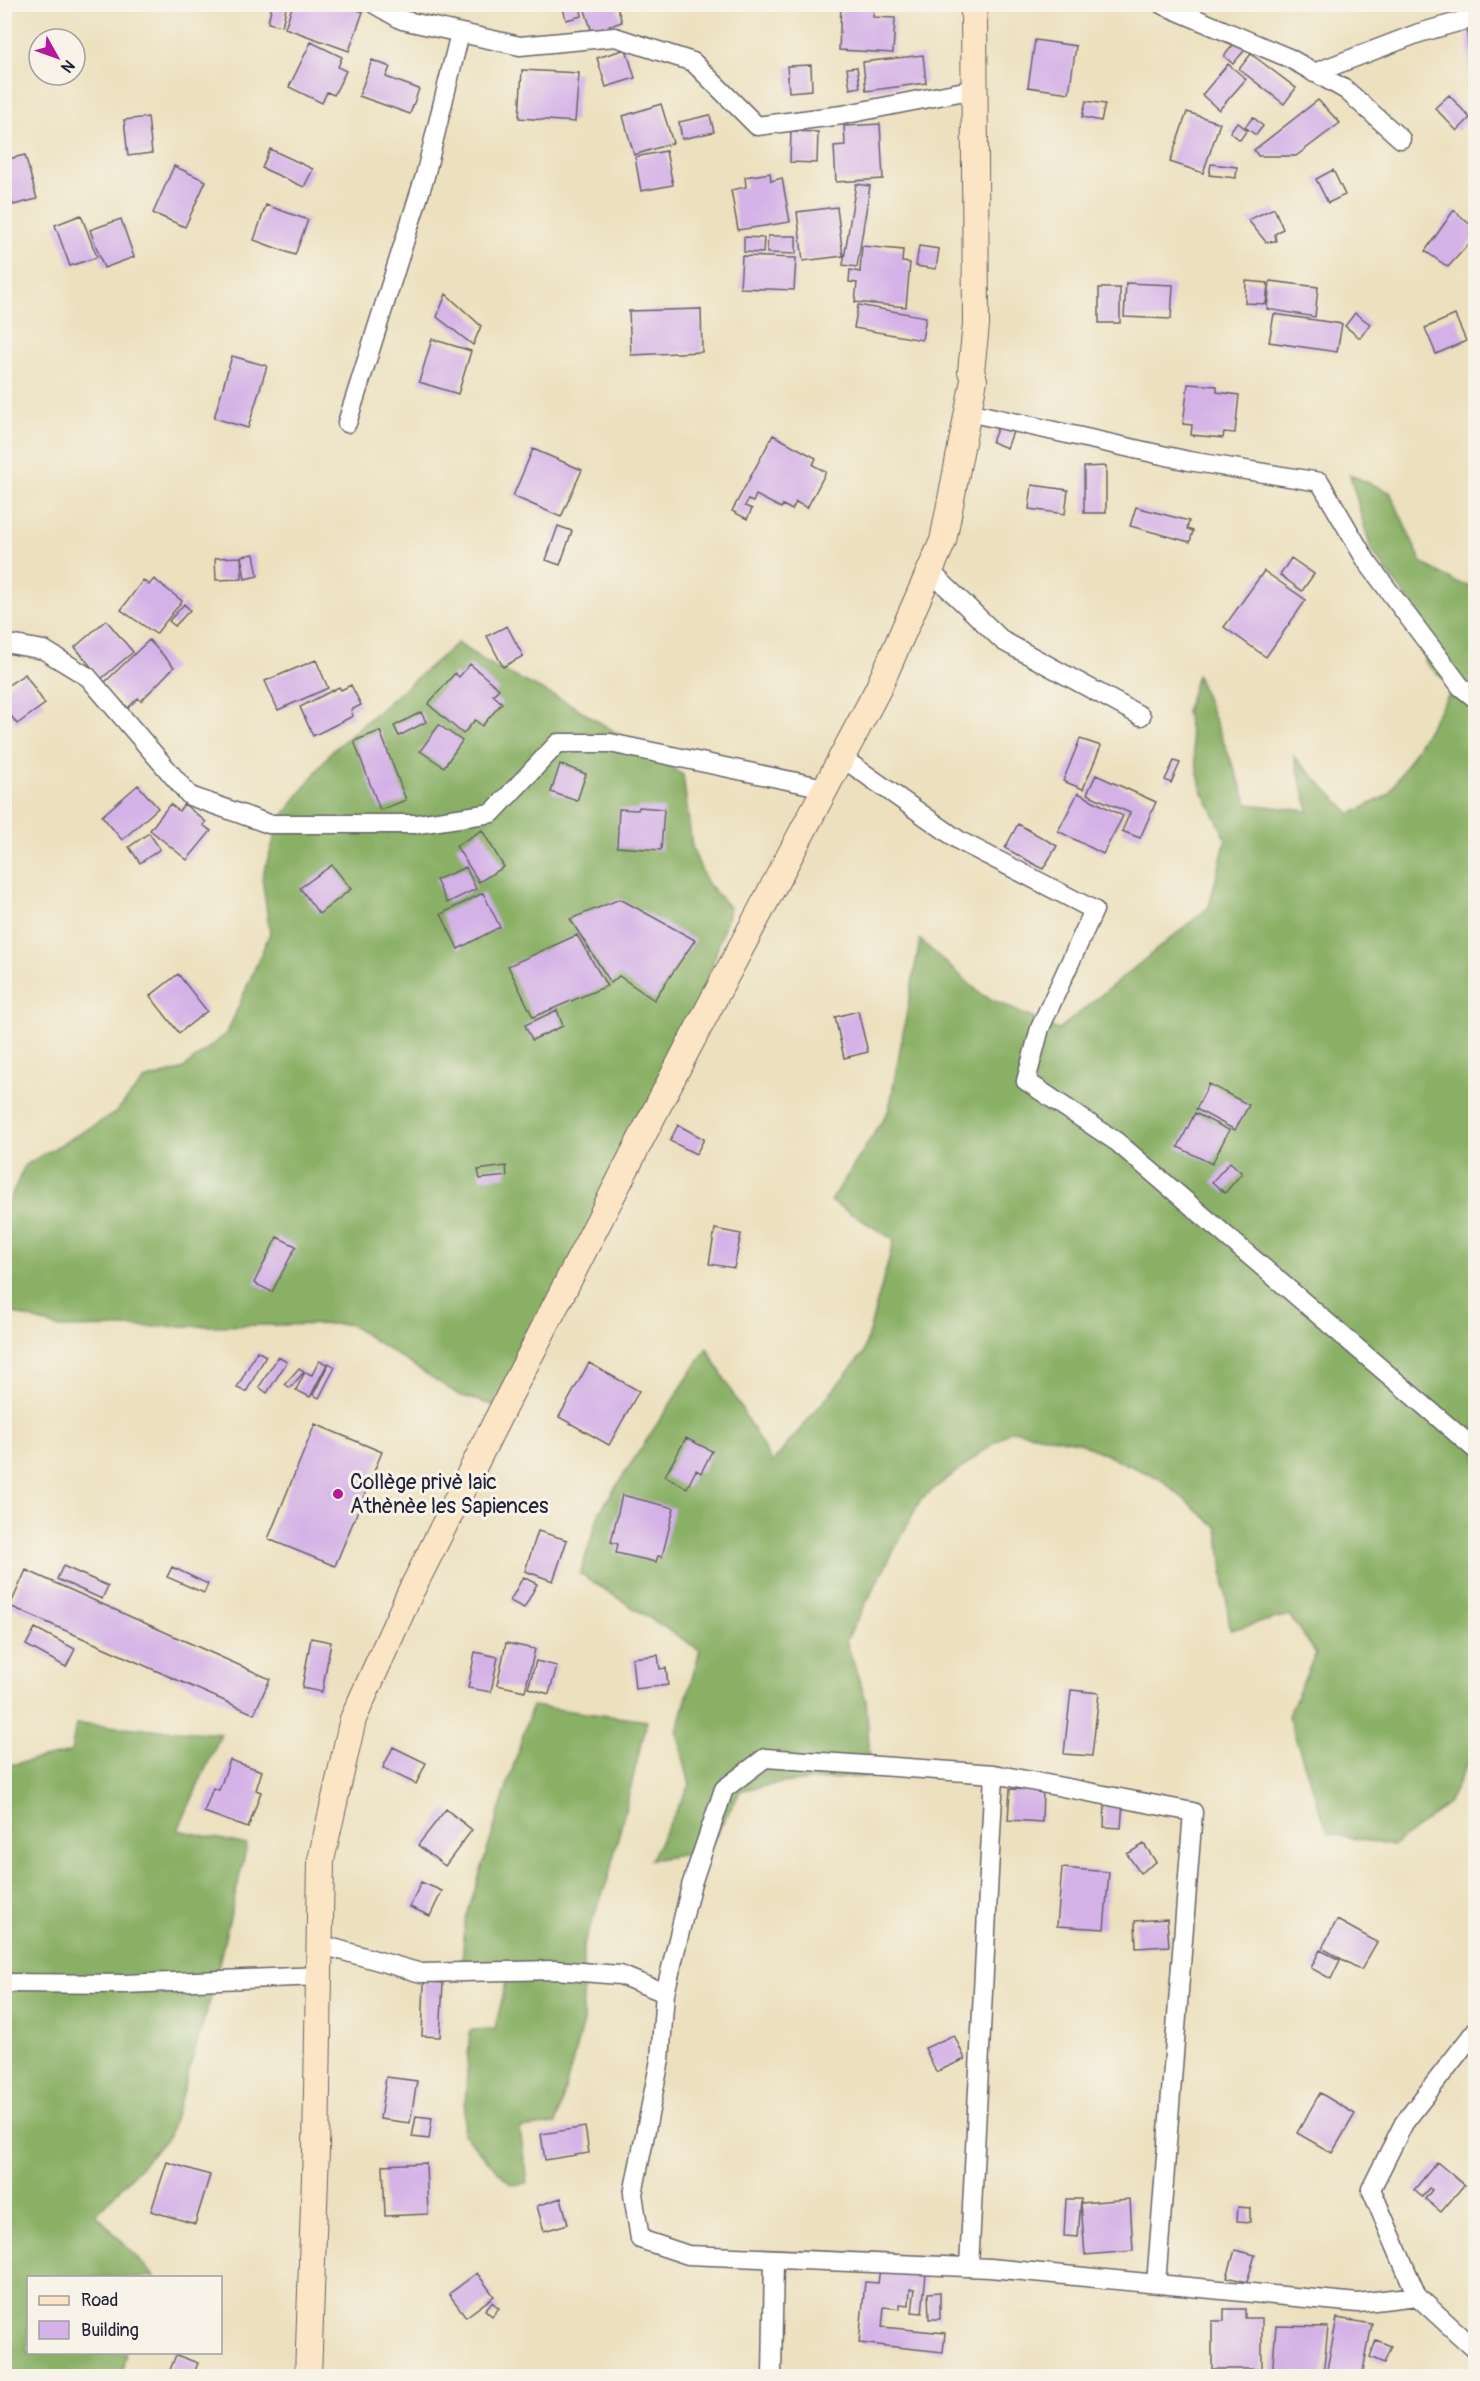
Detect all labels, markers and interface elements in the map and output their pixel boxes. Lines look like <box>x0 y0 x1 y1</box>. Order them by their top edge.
north arrow <box>27 27 87 87</box>
text: N <box>56 55 79 77</box>
place label: Collège privè laic Athènèe les Sapiences <box>350 1469 549 1520</box>
marker: Collège privè laic Athènèe les Sapiences <box>331 1487 345 1501</box>
legend <box>27 2276 222 2354</box>
text: Road <box>81 2289 118 2312</box>
text: Building <box>81 2319 139 2342</box>

